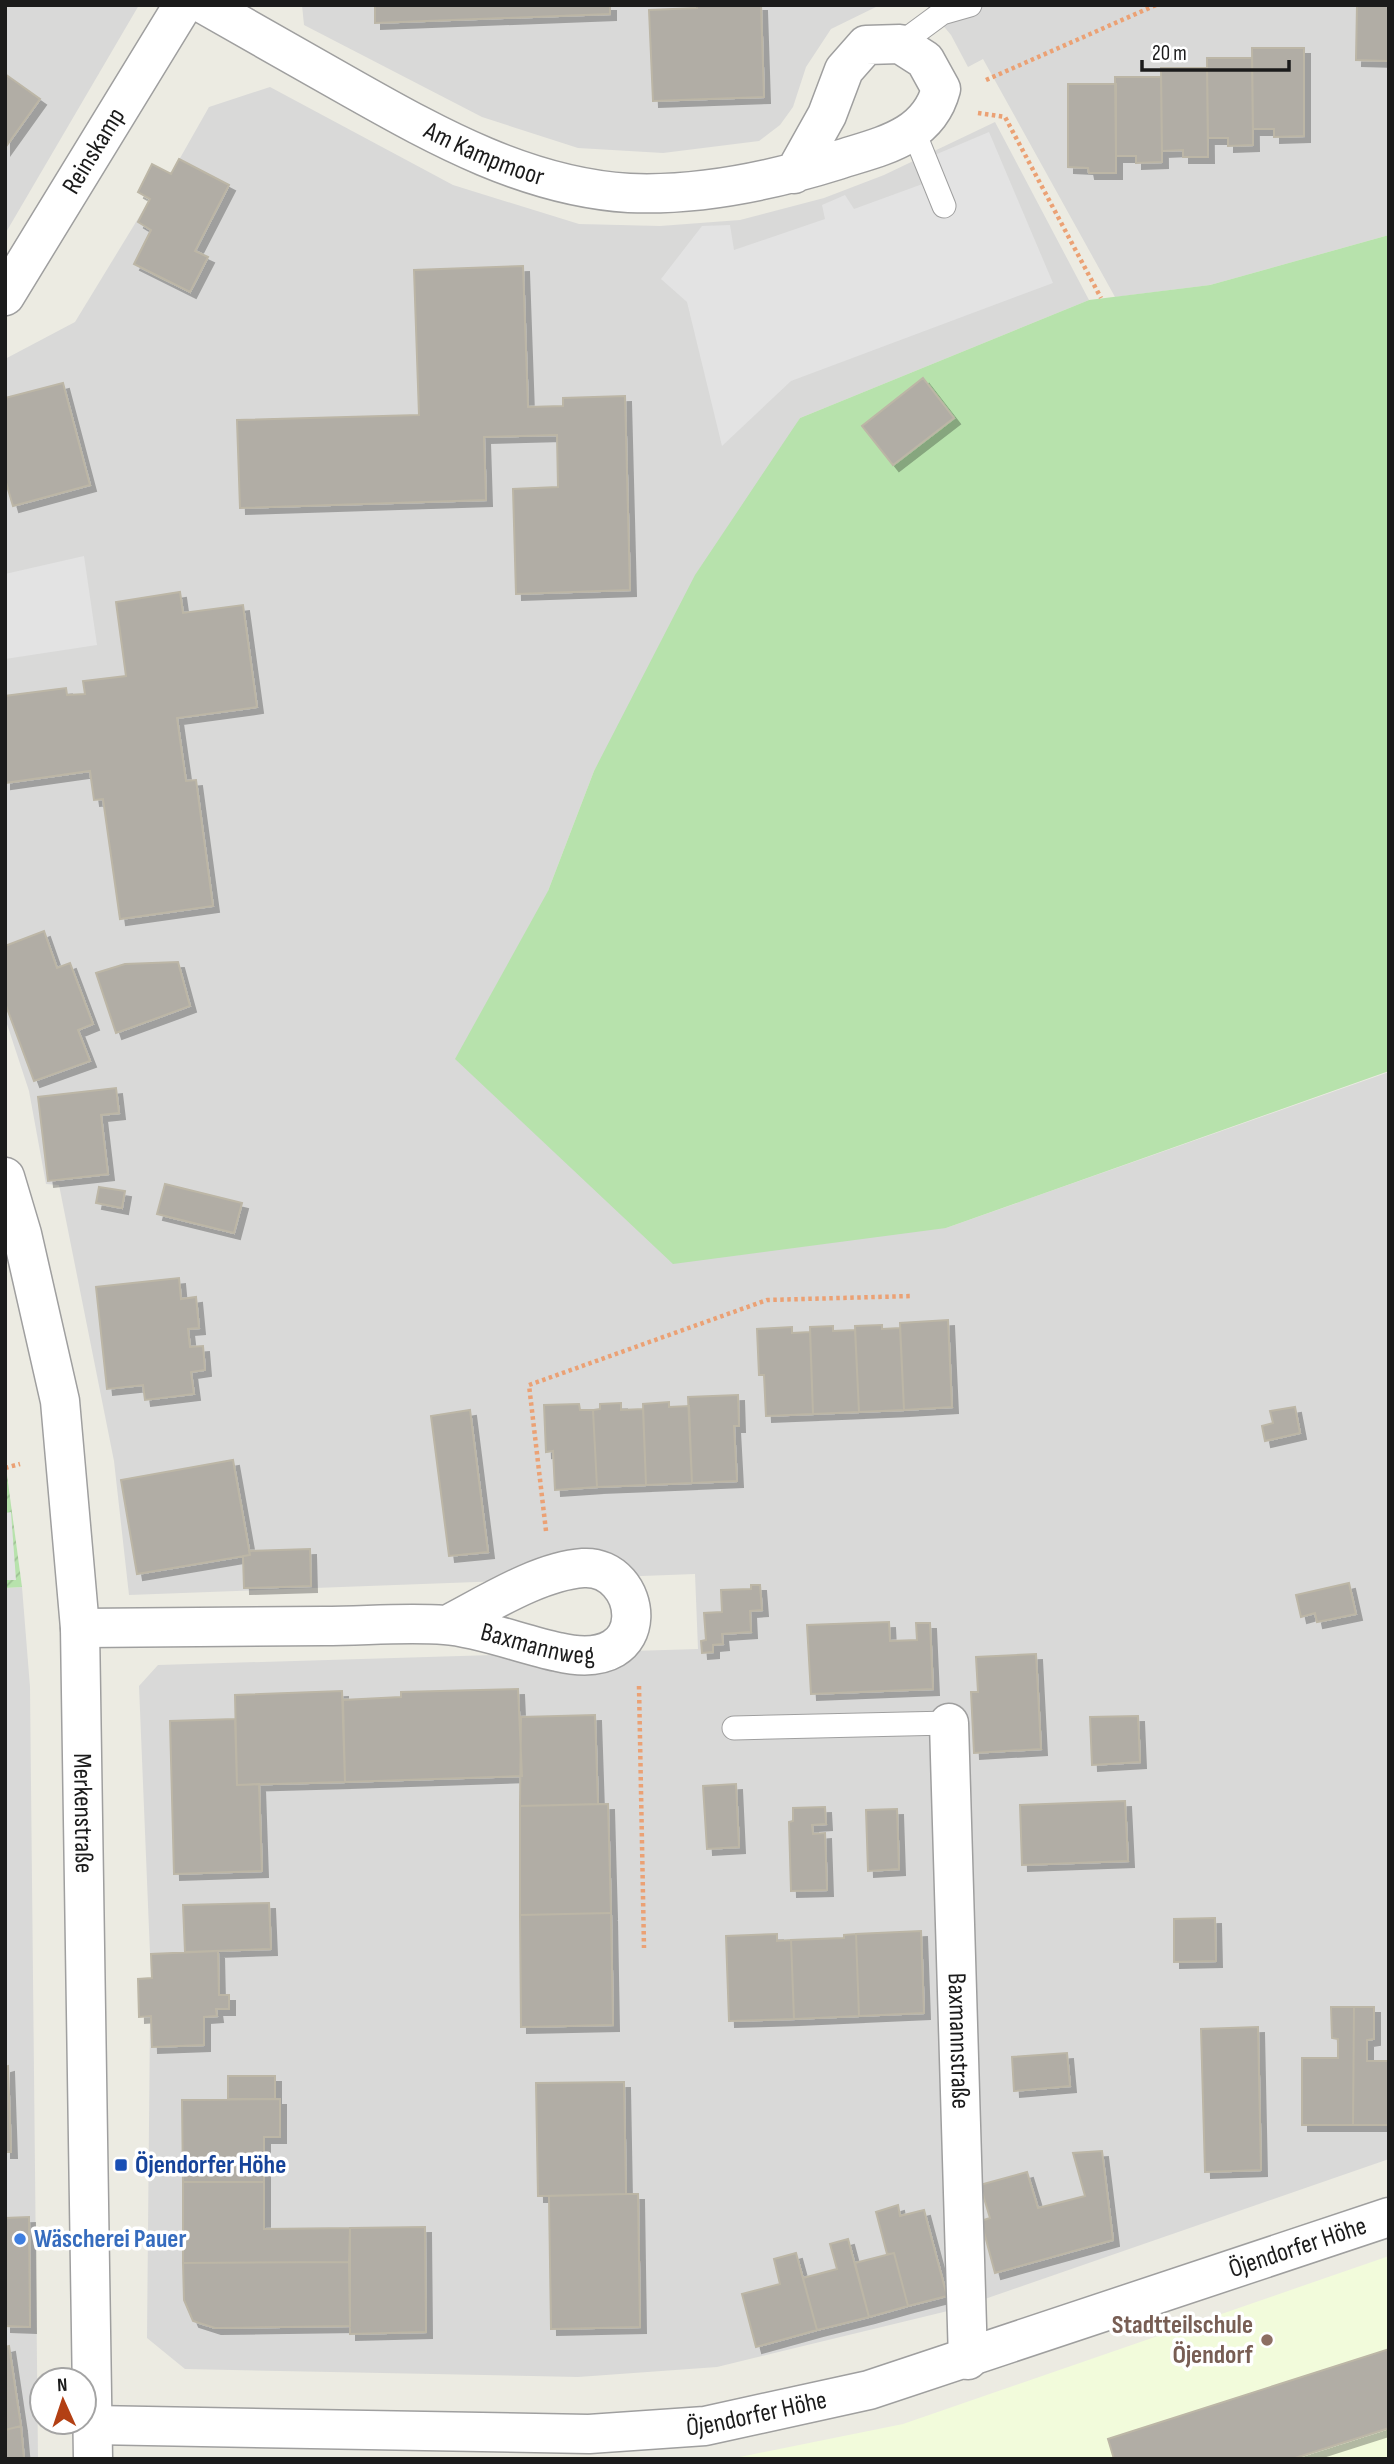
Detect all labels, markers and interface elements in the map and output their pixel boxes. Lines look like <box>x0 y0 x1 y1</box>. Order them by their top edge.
scale bar <box>1142 28 1289 72</box>
text: 20 m <box>1152 41 1187 66</box>
street label: Reinskamp <box>56 102 132 200</box>
street label: Am Kampmoor <box>418 115 548 193</box>
street label: Baxmannweg <box>477 1616 595 1671</box>
street label: Merkenstraße <box>66 1753 99 1874</box>
street label: Baxmannstraße <box>941 1972 976 2109</box>
place label: Öjendorfer Höhe <box>135 2150 286 2181</box>
marker: Öjendorfer Höhe <box>113 2157 129 2173</box>
street label: Öjendorfer Höhe <box>1225 2210 1370 2285</box>
place label: Wäscherei Pauer <box>34 2224 186 2255</box>
marker: Wäscherei Pauer <box>12 2231 28 2247</box>
place label: Stadtteilschule Öjendorf <box>1112 2310 1254 2371</box>
marker: Stadtteilschule Öjendorf <box>1259 2332 1275 2348</box>
north arrow <box>28 2366 98 2436</box>
text: N <box>57 2374 68 2397</box>
street label: Öjendorfer Höhe <box>685 2384 830 2443</box>

